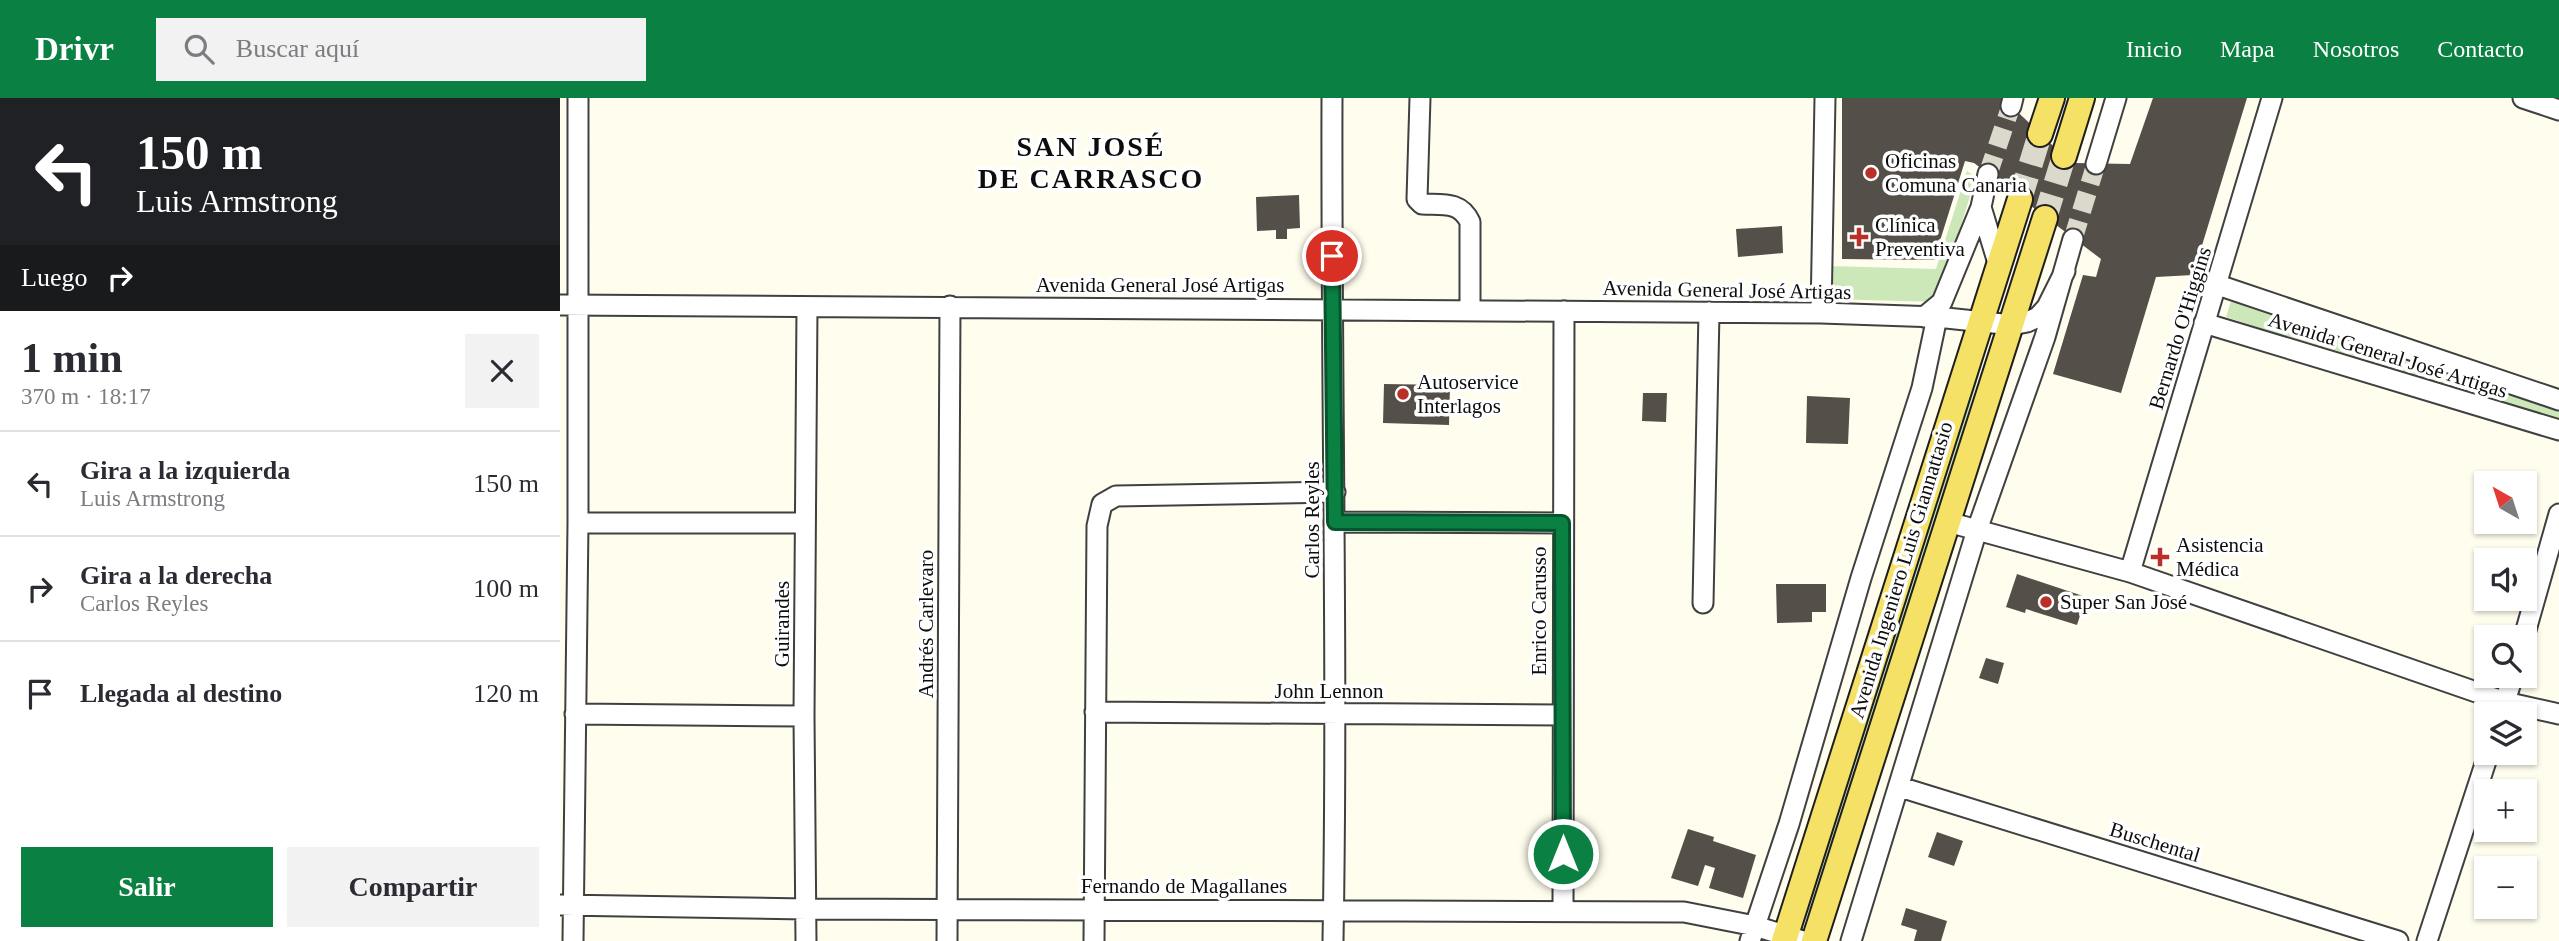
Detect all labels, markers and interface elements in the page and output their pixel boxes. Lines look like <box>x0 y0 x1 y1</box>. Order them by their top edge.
search box <box>156 18 646 81</box>
icon: search <box>180 30 218 68</box>
text: Drivr <box>35 31 114 67</box>
text: Buscar aquí <box>236 34 359 63</box>
text: Inicio <box>2126 36 2182 62</box>
text: Mapa <box>2220 36 2275 62</box>
text: Nosotros <box>2313 36 2399 62</box>
text: Contacto <box>2437 36 2524 62</box>
text: 150 m <box>136 125 263 180</box>
icon: left <box>21 126 112 217</box>
district label: SAN JOSÉ DE CARRASCO <box>978 131 1204 194</box>
place label: Oficinas Comuna Canaria <box>1885 149 2027 197</box>
marker: Oficinas Comuna Canaria <box>1863 165 1879 181</box>
text: Luis Armstrong <box>136 183 338 219</box>
place label: Clínica Preventiva <box>1875 213 1965 261</box>
pin <box>1302 226 1362 286</box>
marker: Clínica Preventiva <box>1849 227 1869 247</box>
icon: arrive <box>1313 237 1351 275</box>
street label: Bernardo O'Higgins <box>2144 244 2216 412</box>
icon: right <box>101 259 139 297</box>
text: Luego <box>21 263 87 292</box>
street label: Avenida General José Artigas <box>1036 273 1284 297</box>
street label: Avenida General José Artigas <box>1602 276 1852 304</box>
street label: Avenida General José Artigas <box>2266 307 2510 403</box>
button: close <box>465 334 539 408</box>
text: 1 min <box>21 335 123 381</box>
place label: Autoservice Interlagos <box>1417 370 1518 418</box>
text: 370 m · 18:17 <box>21 384 151 409</box>
marker: Autoservice Interlagos <box>1395 386 1411 402</box>
street label: Avenida Ingeniero Luis Giannattasio <box>1844 419 1958 721</box>
text: Gira a la izquierda <box>80 456 290 485</box>
street label: Carlos Reyles <box>1300 461 1324 579</box>
icon: left <box>21 465 59 503</box>
text: 150 m <box>473 469 539 498</box>
north arrow <box>2474 471 2538 534</box>
map controls <box>2474 471 2537 919</box>
text: Luis Armstrong <box>80 486 225 511</box>
place label: Asistencia Médica <box>2176 533 2264 581</box>
street label: Enrico Carusso <box>1527 547 1551 675</box>
marker: Asistencia Médica <box>2150 547 2170 567</box>
button: sound <box>2474 548 2537 611</box>
street label: Andrés Carlevaro <box>914 550 938 698</box>
text: Gira a la derecha <box>80 561 272 590</box>
icon: right <box>21 570 59 608</box>
text: 100 m <box>473 574 539 603</box>
street label: Guirandes <box>770 581 794 667</box>
place label: Super San José <box>2060 590 2187 614</box>
text: Carlos Reyles <box>80 591 208 616</box>
marker: Super San José <box>2038 594 2054 610</box>
button: search <box>2474 625 2537 688</box>
icon: arrive <box>21 675 59 713</box>
text: Llegada al destino <box>80 679 282 708</box>
text: 120 m <box>473 679 539 708</box>
street label: John Lennon <box>1274 679 1384 703</box>
button: layers <box>2474 702 2537 765</box>
button: + <box>2474 779 2537 842</box>
position arrow <box>1526 817 1600 891</box>
street label: Buschental <box>2107 817 2203 867</box>
button: Salir <box>21 847 273 927</box>
button: Compartir <box>287 847 539 927</box>
button: − <box>2474 856 2537 919</box>
street label: Fernando de Magallanes <box>1081 874 1287 898</box>

